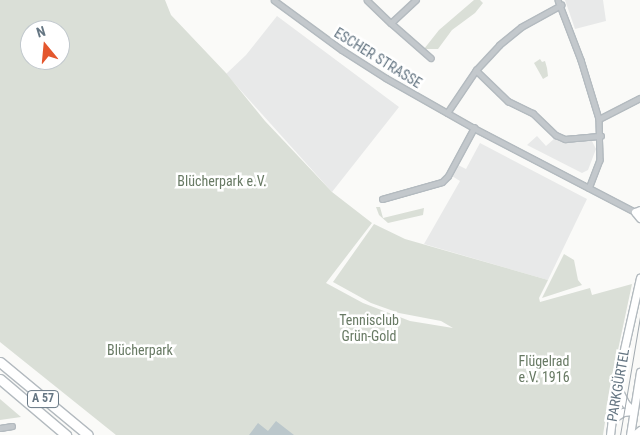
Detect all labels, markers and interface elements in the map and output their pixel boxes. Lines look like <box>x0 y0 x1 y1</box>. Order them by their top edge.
north arrow <box>20 20 70 70</box>
text: N <box>34 23 47 41</box>
street label: ESCHER STRASSE <box>331 24 425 92</box>
park label: Blücherpark e.V. <box>177 173 267 189</box>
park label: Tennisclub Grün-Gold <box>339 312 399 344</box>
park label: Blücherpark <box>107 342 173 358</box>
street label: PARKGÜRTEL <box>603 347 633 423</box>
park label: Flügelrad e.V. 1916 <box>518 353 570 386</box>
road number: A 57 <box>27 389 59 408</box>

